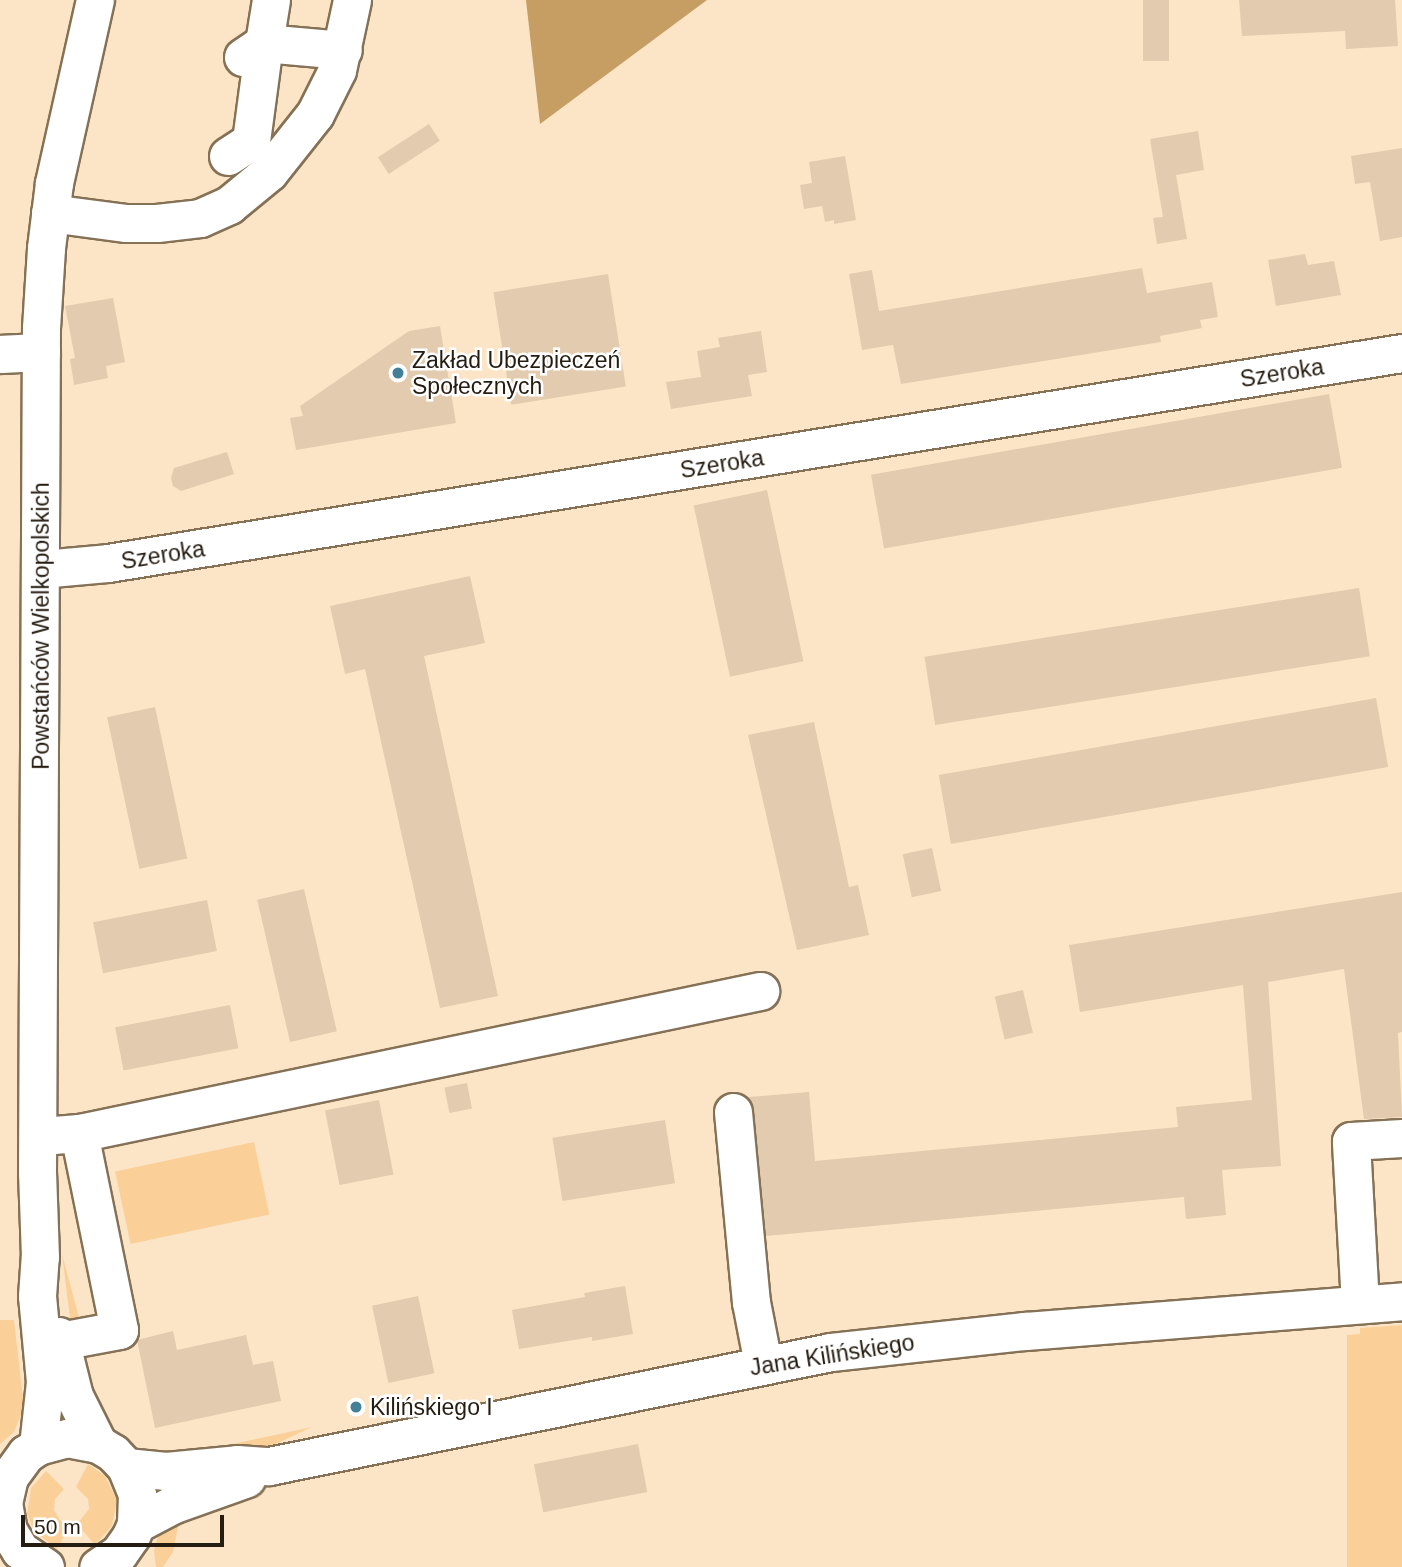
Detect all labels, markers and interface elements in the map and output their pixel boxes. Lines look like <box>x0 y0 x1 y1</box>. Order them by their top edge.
place label: Zakład Ubezpieczeń Społecznych <box>412 346 620 400</box>
street label: Szeroka <box>1238 353 1326 393</box>
marker: Zakład Ubezpieczeń Społecznych <box>390 365 406 381</box>
street label: Szeroka <box>678 444 766 484</box>
street label: Powstańców Wielkopolskich <box>27 482 55 770</box>
street label: Szeroka <box>119 535 207 575</box>
street label: Jana Kilińskiego <box>748 1328 916 1382</box>
place label: Kilińskiego I <box>370 1393 493 1421</box>
marker: Kilińskiego I <box>348 1399 364 1415</box>
scale bar <box>24 1500 228 1544</box>
text: 50 m <box>34 1515 81 1538</box>

